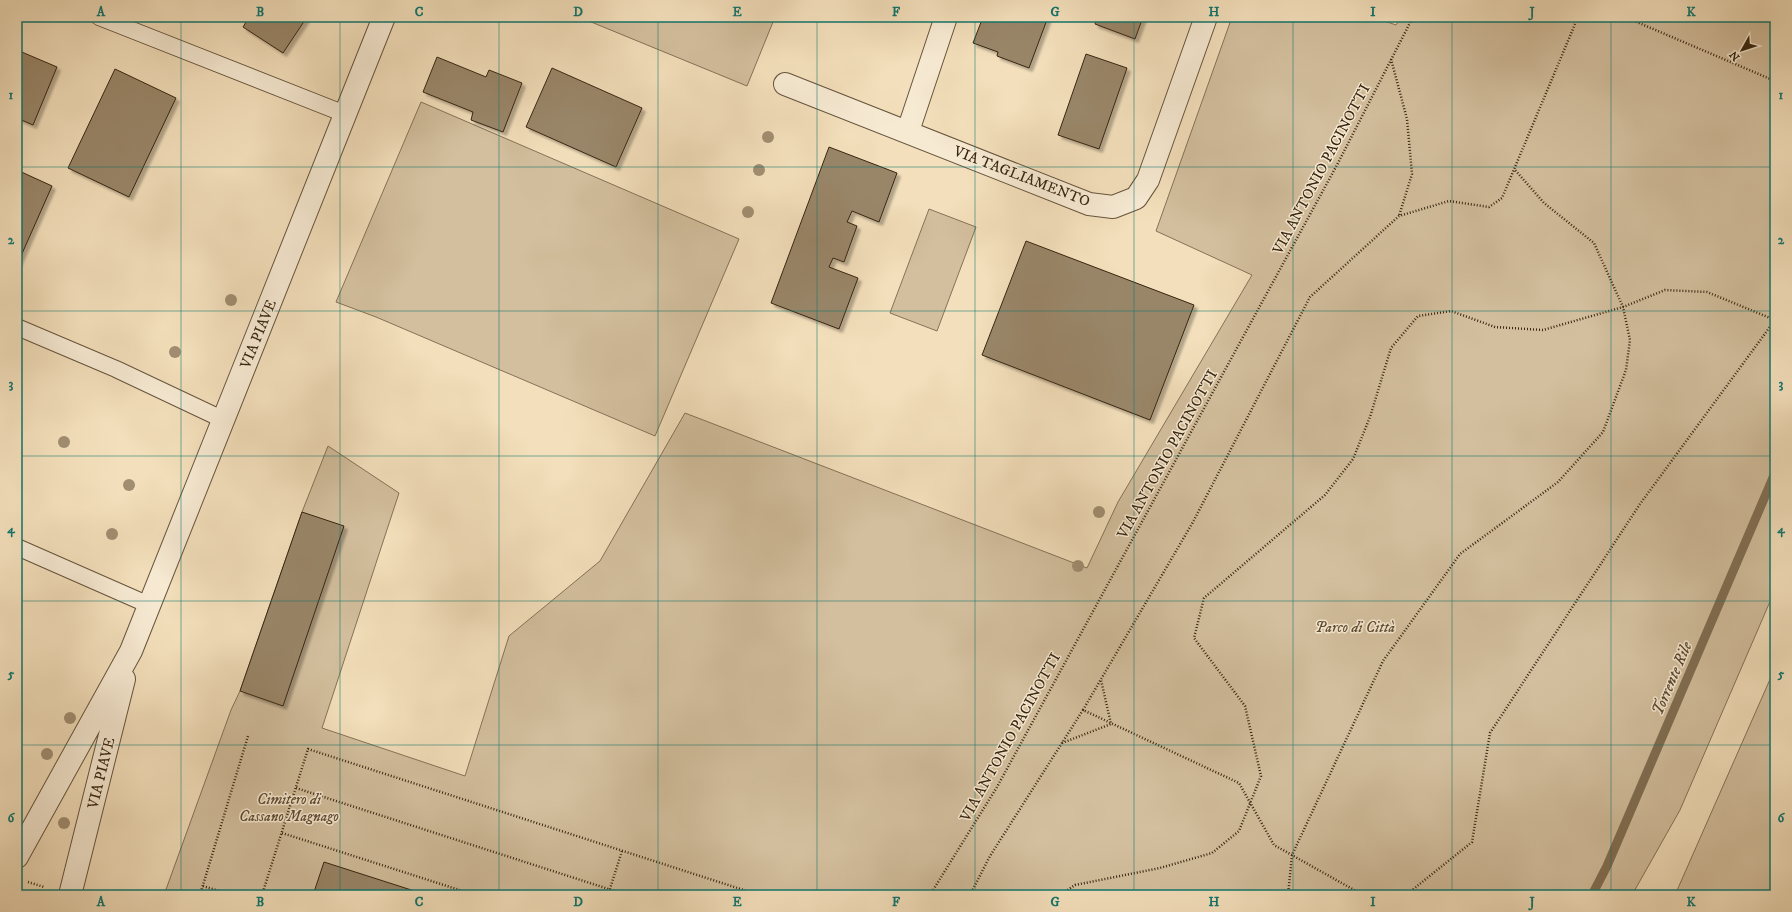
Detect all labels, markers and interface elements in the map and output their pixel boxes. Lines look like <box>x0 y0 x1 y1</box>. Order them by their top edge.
text: A <box>96 4 106 20</box>
text: B <box>256 4 264 20</box>
text: C <box>415 4 424 20</box>
text: D <box>573 4 583 20</box>
text: E <box>732 4 742 20</box>
text: F <box>892 4 901 20</box>
text: G <box>1050 4 1060 20</box>
text: H <box>1209 4 1220 20</box>
text: I <box>1370 4 1376 20</box>
text: J <box>1527 4 1535 21</box>
text: K <box>1686 4 1696 20</box>
north arrow <box>1722 30 1762 70</box>
text: N <box>1727 48 1743 64</box>
street label: VIA ANTONIO PACINOTTI <box>1268 81 1374 259</box>
text: 1 <box>9 87 14 103</box>
text: 1 <box>1779 87 1784 103</box>
street label: VIA TAGLIAMENTO <box>950 141 1093 211</box>
text: 2 <box>8 232 15 248</box>
text: 2 <box>1778 232 1785 248</box>
street label: VIA PIAVE <box>236 297 281 372</box>
street label: VIA ANTONIO PACINOTTI <box>1113 366 1222 543</box>
text: 3 <box>9 376 14 392</box>
text: 3 <box>1779 376 1784 392</box>
text: 4 <box>6 521 15 538</box>
text: 4 <box>1776 521 1785 538</box>
park label: Parco di Città <box>1315 618 1395 637</box>
water label: Torrente Rile <box>1647 638 1697 718</box>
street label: VIA ANTONIO PACINOTTI <box>956 649 1065 826</box>
text: 5 <box>7 666 15 682</box>
text: 5 <box>1777 666 1785 682</box>
street label: VIA PIAVE <box>83 735 120 812</box>
park label: Cimitero di Cassano Magnago <box>239 790 339 826</box>
text: 6 <box>8 810 16 826</box>
text: 6 <box>1778 810 1786 826</box>
text: A <box>96 894 106 910</box>
text: B <box>256 894 264 910</box>
text: C <box>415 894 424 910</box>
text: D <box>573 894 583 910</box>
text: E <box>732 894 742 910</box>
text: F <box>892 894 901 910</box>
text: G <box>1050 894 1060 910</box>
text: H <box>1209 894 1220 910</box>
text: I <box>1370 894 1376 910</box>
text: J <box>1527 894 1535 911</box>
text: K <box>1686 894 1696 910</box>

